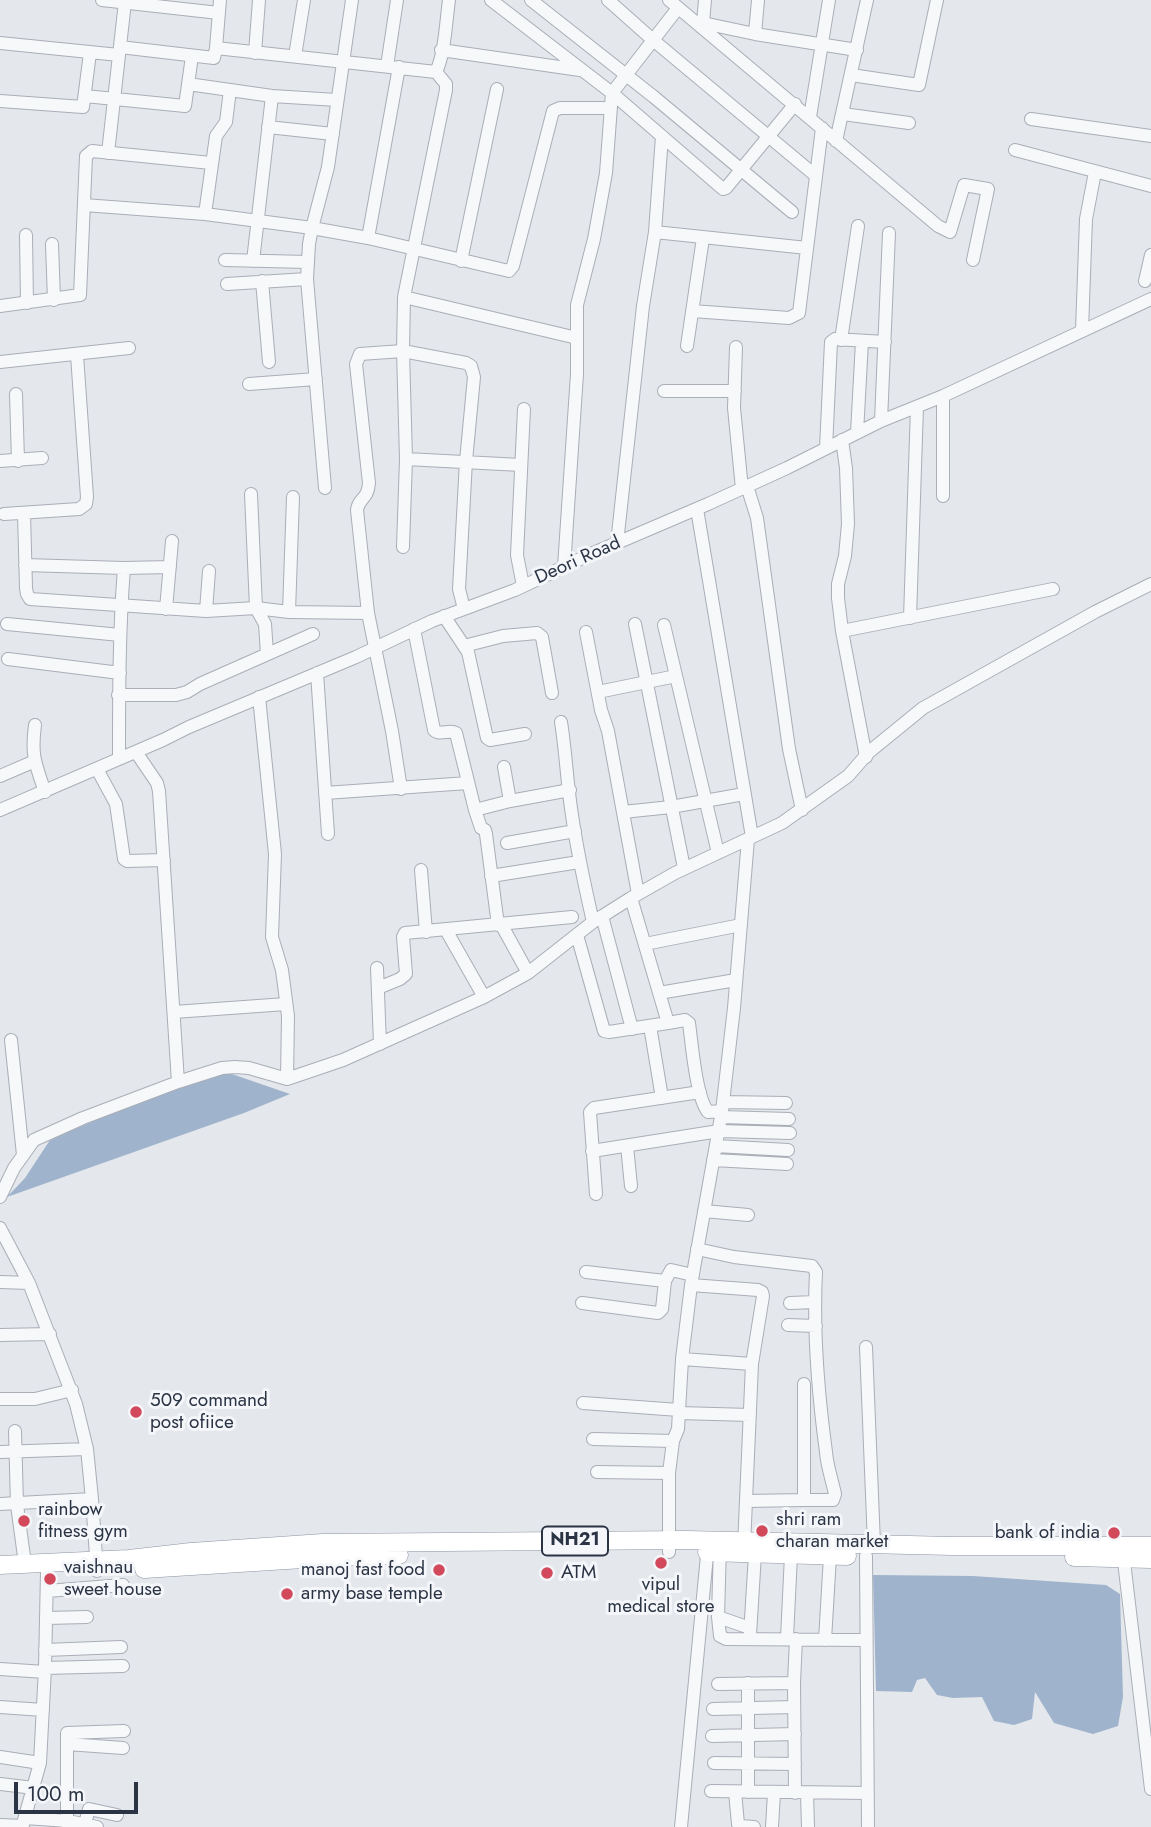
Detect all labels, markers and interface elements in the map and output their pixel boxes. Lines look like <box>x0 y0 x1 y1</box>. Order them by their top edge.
street label: Deori Road <box>532 532 624 590</box>
place label: 509 command post ofiice <box>150 1390 268 1434</box>
marker: 509 command post ofiice <box>128 1404 144 1420</box>
place label: rainbow fitness gym <box>38 1499 128 1543</box>
place label: shri ram charan market <box>776 1509 888 1553</box>
marker: rainbow fitness gym <box>16 1513 32 1529</box>
place label: bank of india <box>995 1522 1100 1544</box>
marker: shri ram charan market <box>754 1523 770 1539</box>
marker: bank of india <box>1106 1525 1122 1541</box>
road number: NH21 <box>542 1526 608 1556</box>
marker: vipul medical store <box>653 1555 669 1571</box>
place label: vaishnau sweet house <box>64 1557 162 1601</box>
place label: manoj fast food <box>301 1559 425 1581</box>
marker: manoj fast food <box>431 1562 447 1578</box>
place label: ATM <box>561 1562 596 1584</box>
marker: ATM <box>539 1565 555 1581</box>
marker: vaishnau sweet house <box>42 1571 58 1587</box>
place label: vipul medical store <box>607 1574 715 1618</box>
place label: army base temple <box>301 1583 443 1605</box>
marker: army base temple <box>279 1586 295 1602</box>
scale bar <box>18 1768 142 1812</box>
text: 100 m <box>27 1779 84 1809</box>

